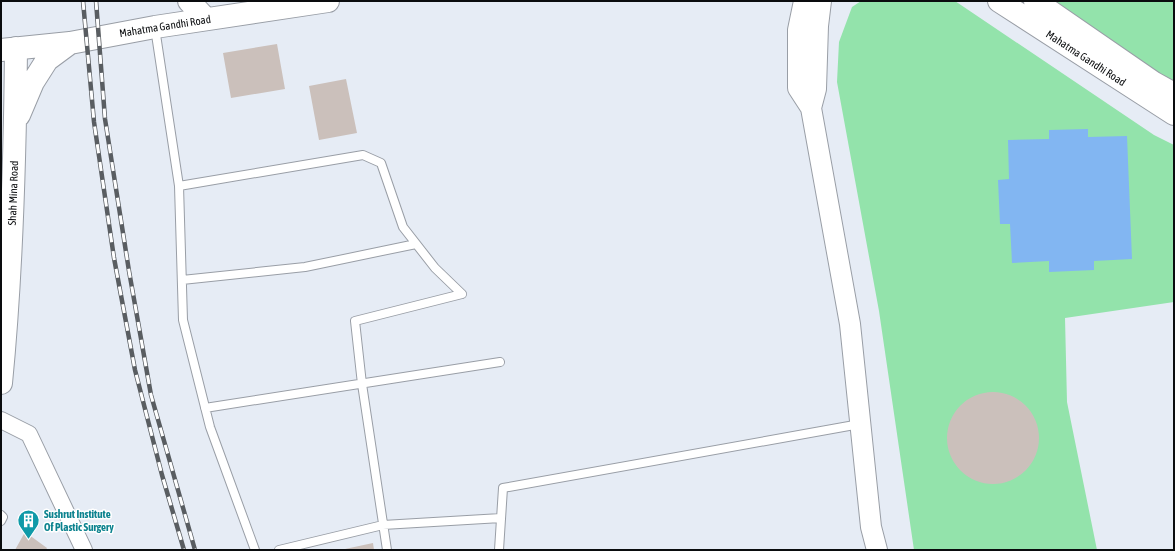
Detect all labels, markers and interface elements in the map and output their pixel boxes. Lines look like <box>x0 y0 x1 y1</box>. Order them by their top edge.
street label: Mahatma Gandhi Road <box>118 13 212 39</box>
street label: Mahatma Gandhi Road <box>1044 28 1128 88</box>
street label: Shah Mina Road <box>6 160 20 226</box>
building icon: Sushrut Institute Of Plastic Surgery <box>15 507 41 540</box>
place label: Sushrut Institute Of Plastic Surgery <box>44 508 114 533</box>

